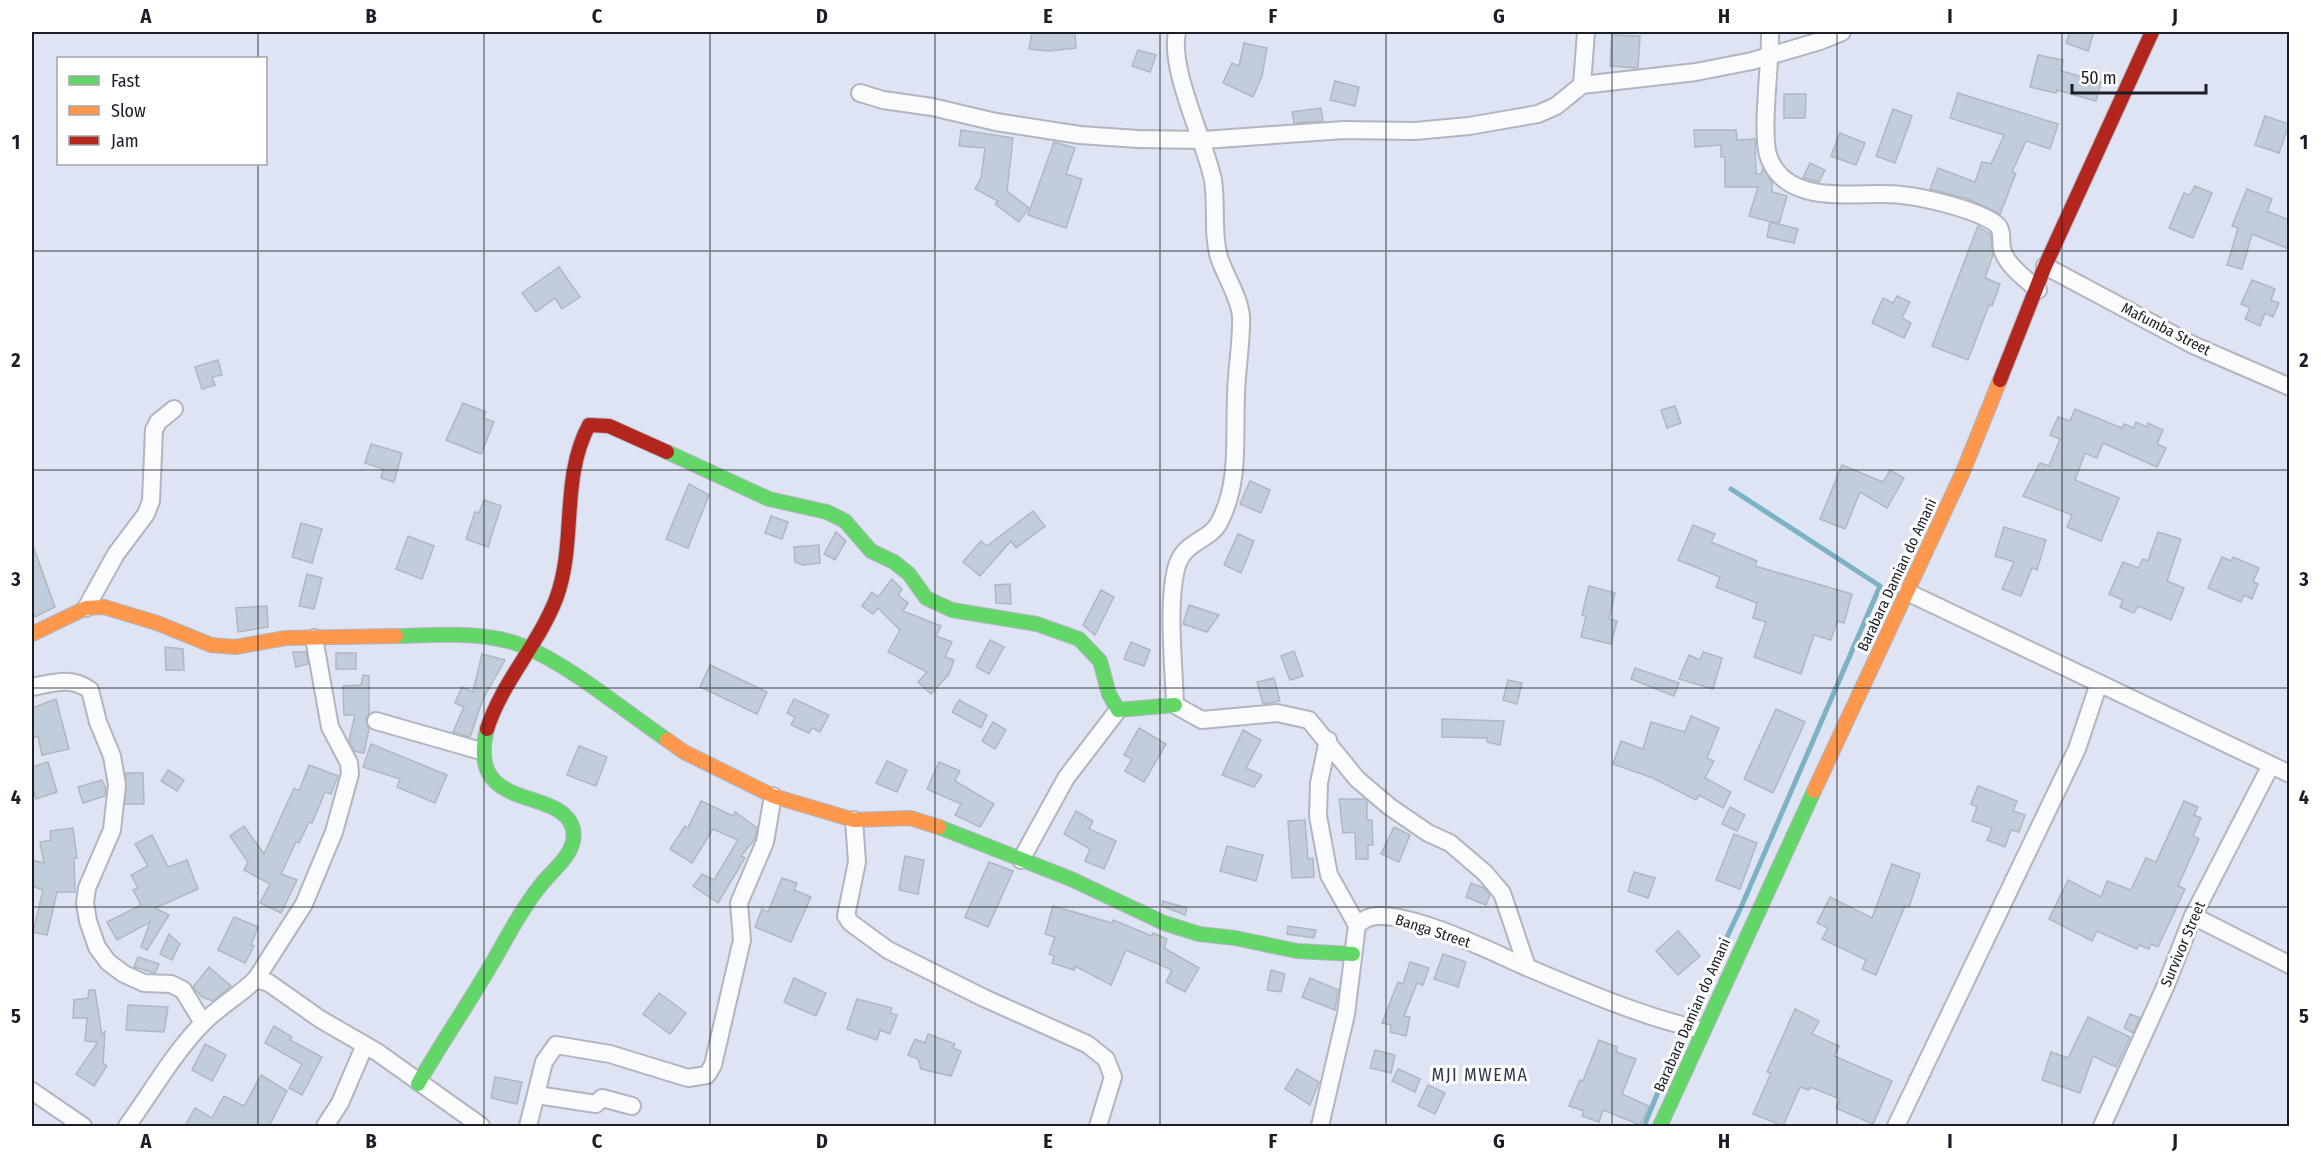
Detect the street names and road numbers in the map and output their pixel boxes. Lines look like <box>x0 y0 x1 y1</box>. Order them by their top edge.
street label: Mafumba Street <box>2118 299 2214 359</box>
street label: Barabara Damian do Amani <box>1854 496 1940 654</box>
street label: Survivor Street <box>2157 898 2209 989</box>
street label: Banga Street <box>1393 910 1473 952</box>
street label: Barabara Damian do Amani <box>1650 935 1734 1095</box>

